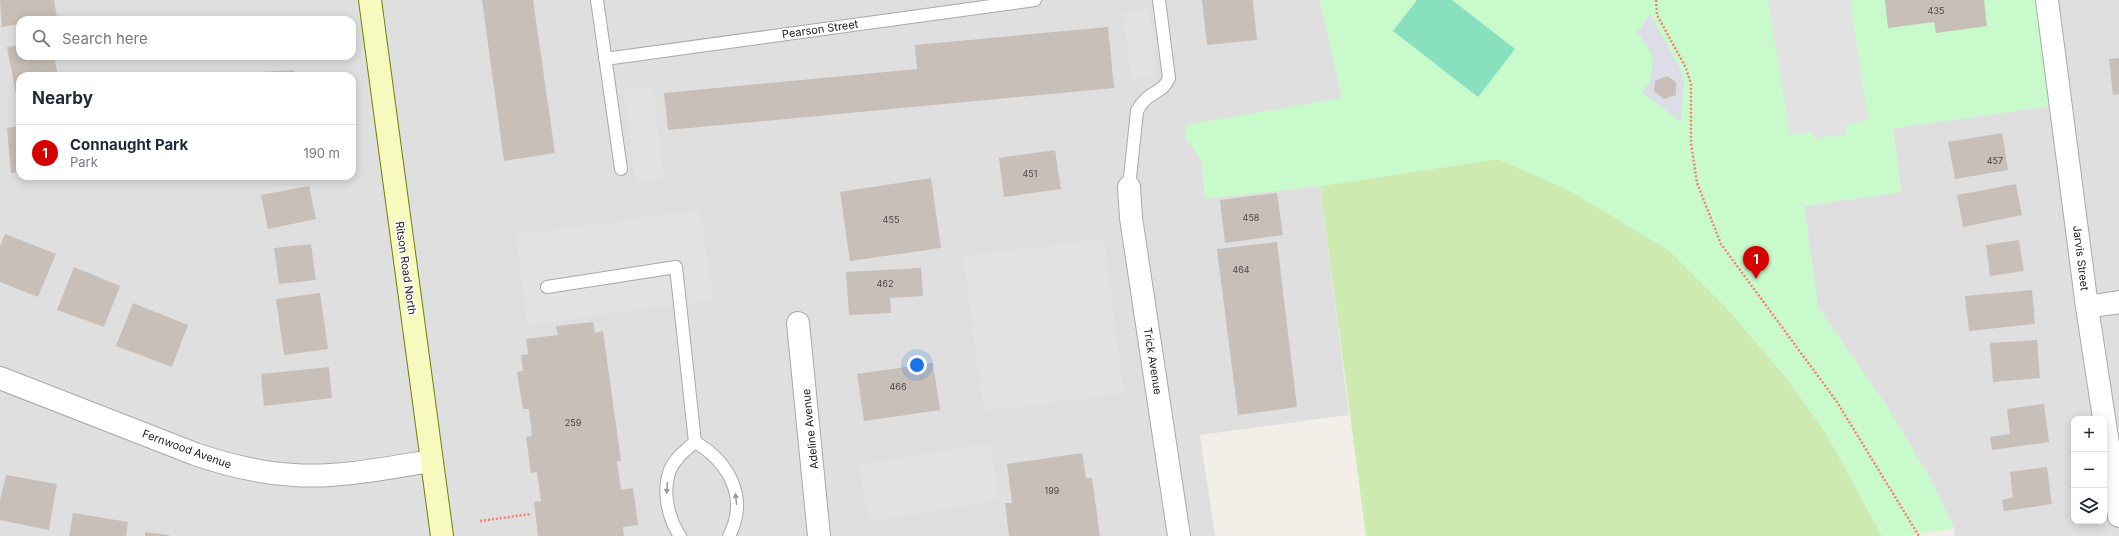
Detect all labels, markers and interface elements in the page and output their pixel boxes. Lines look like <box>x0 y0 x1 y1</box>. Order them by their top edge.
house number: 435 <box>1928 5 1944 16</box>
search box <box>16 16 356 60</box>
street label: Pearson Street <box>781 17 859 41</box>
icon: search <box>30 27 52 49</box>
text: Search here <box>62 29 148 48</box>
text: Nearby <box>32 88 93 108</box>
text: Connaught Park <box>70 135 188 154</box>
text: 1 <box>42 145 48 161</box>
text: 190 m <box>303 145 340 161</box>
text: Park <box>70 154 98 170</box>
house number: 457 <box>1987 155 2003 166</box>
house number: 451 <box>1023 168 1037 179</box>
house number: 458 <box>1243 212 1260 223</box>
house number: 455 <box>883 214 899 225</box>
street label: Ritson Road North <box>393 220 419 316</box>
street label: Jarvis Street <box>2070 225 2092 292</box>
pin: 1 <box>1743 246 1769 279</box>
house number: 464 <box>1232 264 1250 275</box>
house number: 462 <box>877 278 893 289</box>
street label: Trick Avenue <box>1141 327 1165 395</box>
your location <box>907 355 927 375</box>
house number: 466 <box>890 381 907 392</box>
street label: Adeline Avenue <box>799 388 821 470</box>
map controls <box>2071 416 2107 524</box>
button: + <box>2071 416 2107 452</box>
house number: 259 <box>565 417 582 428</box>
street label: Fernwood Avenue <box>141 426 233 472</box>
button: − <box>2071 452 2107 488</box>
one-way arrow <box>664 482 671 494</box>
house number: 199 <box>1045 485 1060 496</box>
button: layers <box>2071 488 2107 524</box>
one-way arrow <box>733 493 739 505</box>

